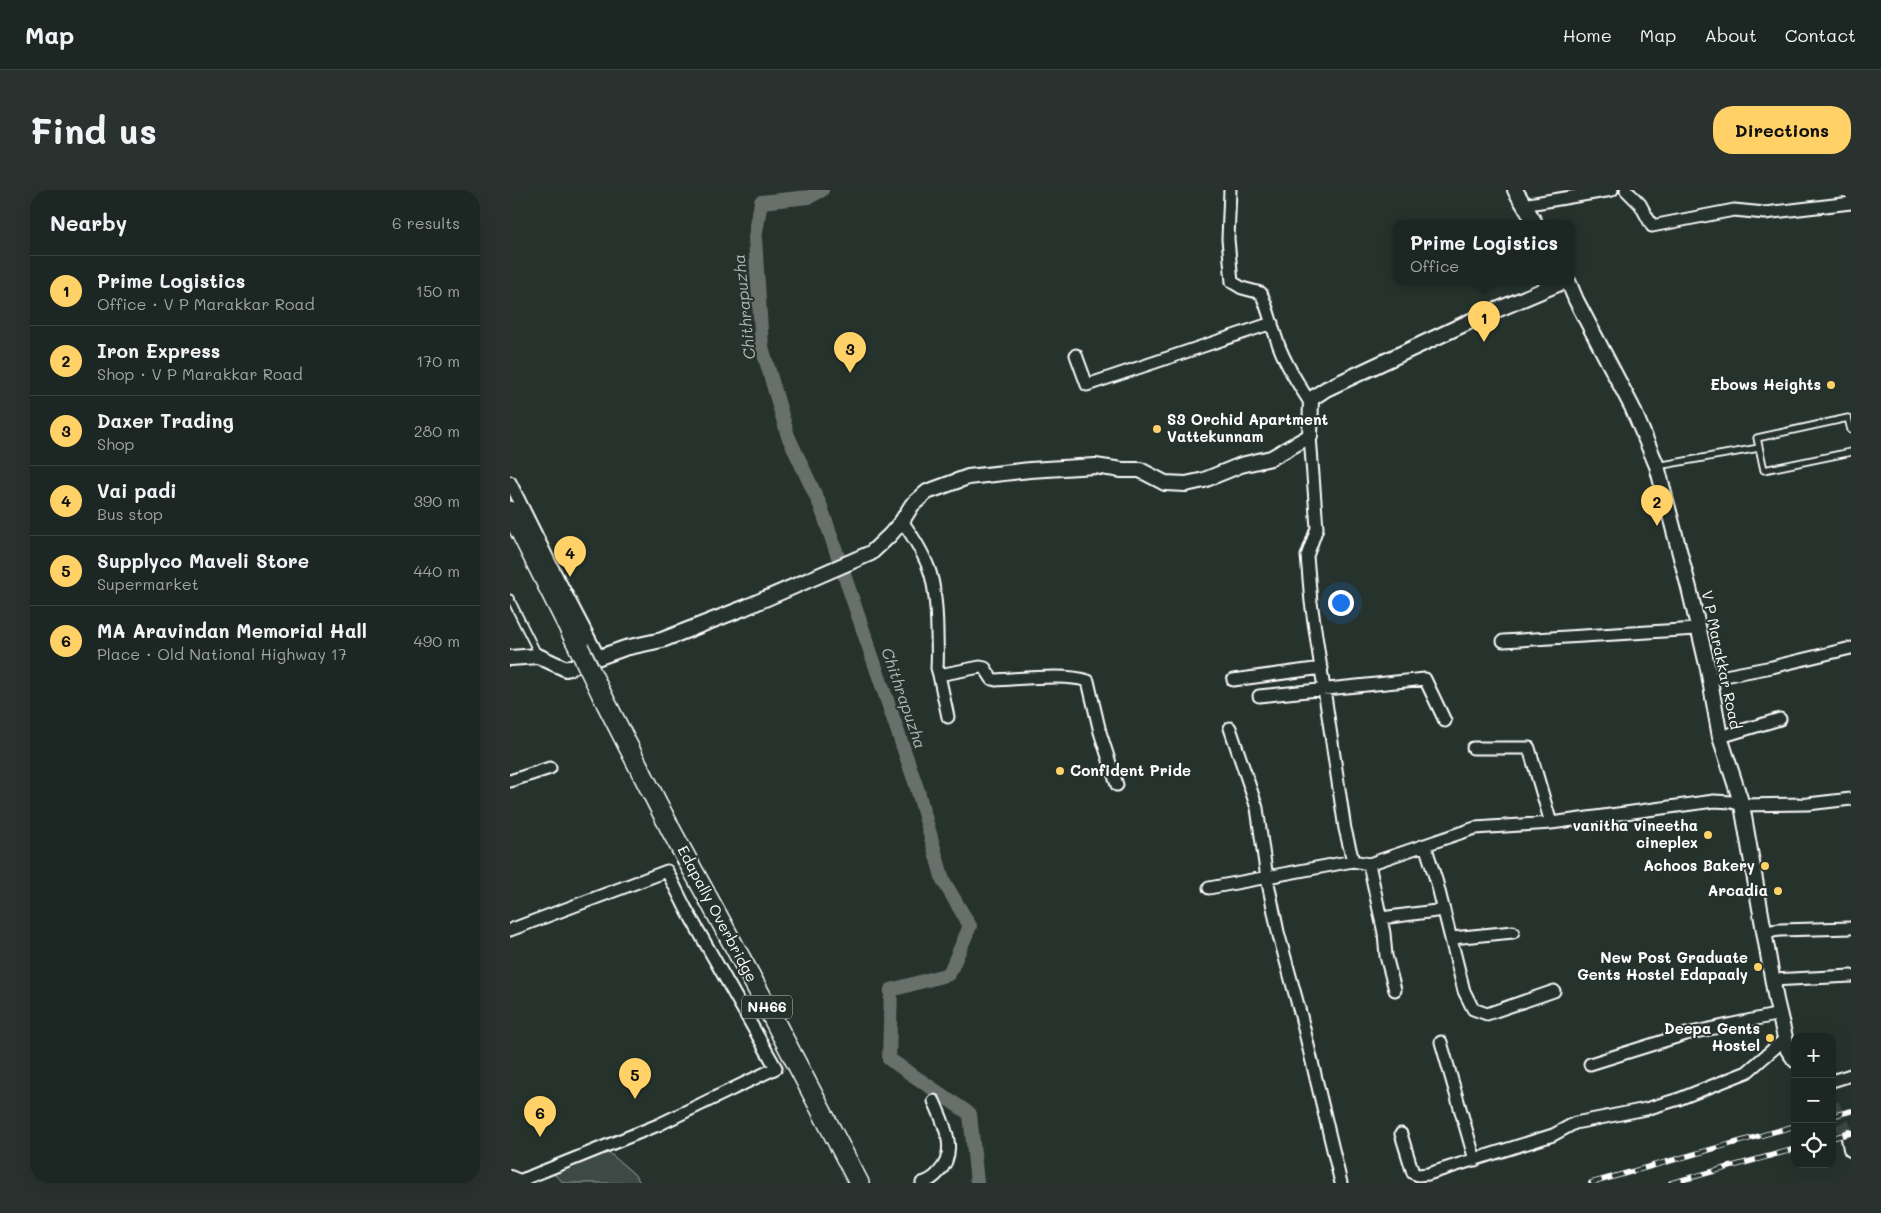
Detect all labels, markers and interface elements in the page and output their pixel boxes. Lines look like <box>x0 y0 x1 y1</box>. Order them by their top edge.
text: Map <box>25 19 74 50</box>
text: Home <box>1563 23 1612 47</box>
text: Map <box>1640 23 1676 47</box>
text: About <box>1704 23 1757 47</box>
text: Contact <box>1785 23 1856 47</box>
button: Directions <box>1713 106 1851 154</box>
text: Find us <box>30 107 157 153</box>
text: Nearby <box>50 209 127 236</box>
text: 6 results <box>392 212 460 233</box>
popup <box>1393 220 1575 285</box>
text: Prime Logistics <box>1410 230 1558 255</box>
water label: Chithrapuzha <box>728 253 759 361</box>
text: Office <box>1410 255 1459 276</box>
text: Prime Logistics <box>97 268 245 293</box>
text: 1 <box>62 280 70 301</box>
text: 150 m <box>416 280 460 301</box>
text: Office · V P Marakkar Road <box>97 293 315 314</box>
pin: 1 <box>1468 301 1500 342</box>
pin: 3 <box>834 332 866 373</box>
text: Iron Express <box>97 338 220 363</box>
text: 2 <box>62 350 70 371</box>
text: 170 m <box>416 350 460 371</box>
text: Shop · V P Marakkar Road <box>97 363 303 384</box>
place label: Ebows Heights <box>1710 374 1821 394</box>
marker: Ebows Heights <box>1825 379 1837 391</box>
text: Daxer Trading <box>97 408 234 433</box>
place label: S3 Orchid Apartment Vattekunnam <box>1167 409 1328 446</box>
text: 3 <box>61 420 71 441</box>
text: 280 m <box>414 420 460 441</box>
marker: S3 Orchid Apartment Vattekunnam <box>1151 423 1163 435</box>
text: Shop <box>97 433 134 454</box>
text: Vai padi <box>97 478 177 503</box>
pin: 2 <box>1641 485 1673 526</box>
text: 4 <box>61 490 71 511</box>
text: 390 m <box>413 490 460 511</box>
text: Bus stop <box>97 503 163 524</box>
pin: 4 <box>554 536 586 577</box>
text: Supplyco Maveli Store <box>97 548 309 573</box>
text: 5 <box>61 560 71 581</box>
text: 440 m <box>413 560 460 581</box>
text: Supermarket <box>97 573 199 594</box>
street label: V P Marakkar Road <box>1697 588 1746 731</box>
your location <box>1328 590 1354 616</box>
text: MA Aravindan Memorial Hall <box>97 618 367 643</box>
text: 6 <box>61 630 71 651</box>
text: 490 m <box>413 630 460 651</box>
text: Place · Old National Highway 17 <box>97 643 347 664</box>
water label: Chithrapuzha <box>877 644 932 751</box>
place label: Confident Pride <box>1070 760 1191 780</box>
marker: Confident Pride <box>1054 765 1066 777</box>
place label: vanitha vineetha cineplex <box>1573 815 1698 852</box>
marker: vanitha vineetha cineplex <box>1702 829 1714 841</box>
street label: Edapally Overbridge <box>673 842 762 985</box>
place label: Achoos Bakery <box>1643 855 1755 875</box>
marker: Achoos Bakery <box>1759 860 1771 872</box>
place label: Arcadia <box>1708 880 1768 900</box>
marker: Arcadia <box>1772 885 1784 897</box>
place label: New Post Graduate Gents Hostel Edapaaly <box>1577 947 1748 984</box>
marker: New Post Graduate Gents Hostel Edapaaly <box>1752 961 1764 973</box>
road number: NH66 <box>742 996 792 1019</box>
place label: Deepa Gents Hostel <box>1664 1018 1760 1055</box>
marker: Deepa Gents Hostel <box>1764 1032 1776 1044</box>
map controls <box>1791 1033 1836 1168</box>
button: + <box>1791 1033 1836 1078</box>
pin: 5 <box>619 1058 651 1099</box>
button: − <box>1791 1078 1836 1123</box>
pin: 6 <box>524 1096 556 1137</box>
button: locate <box>1791 1123 1836 1168</box>

